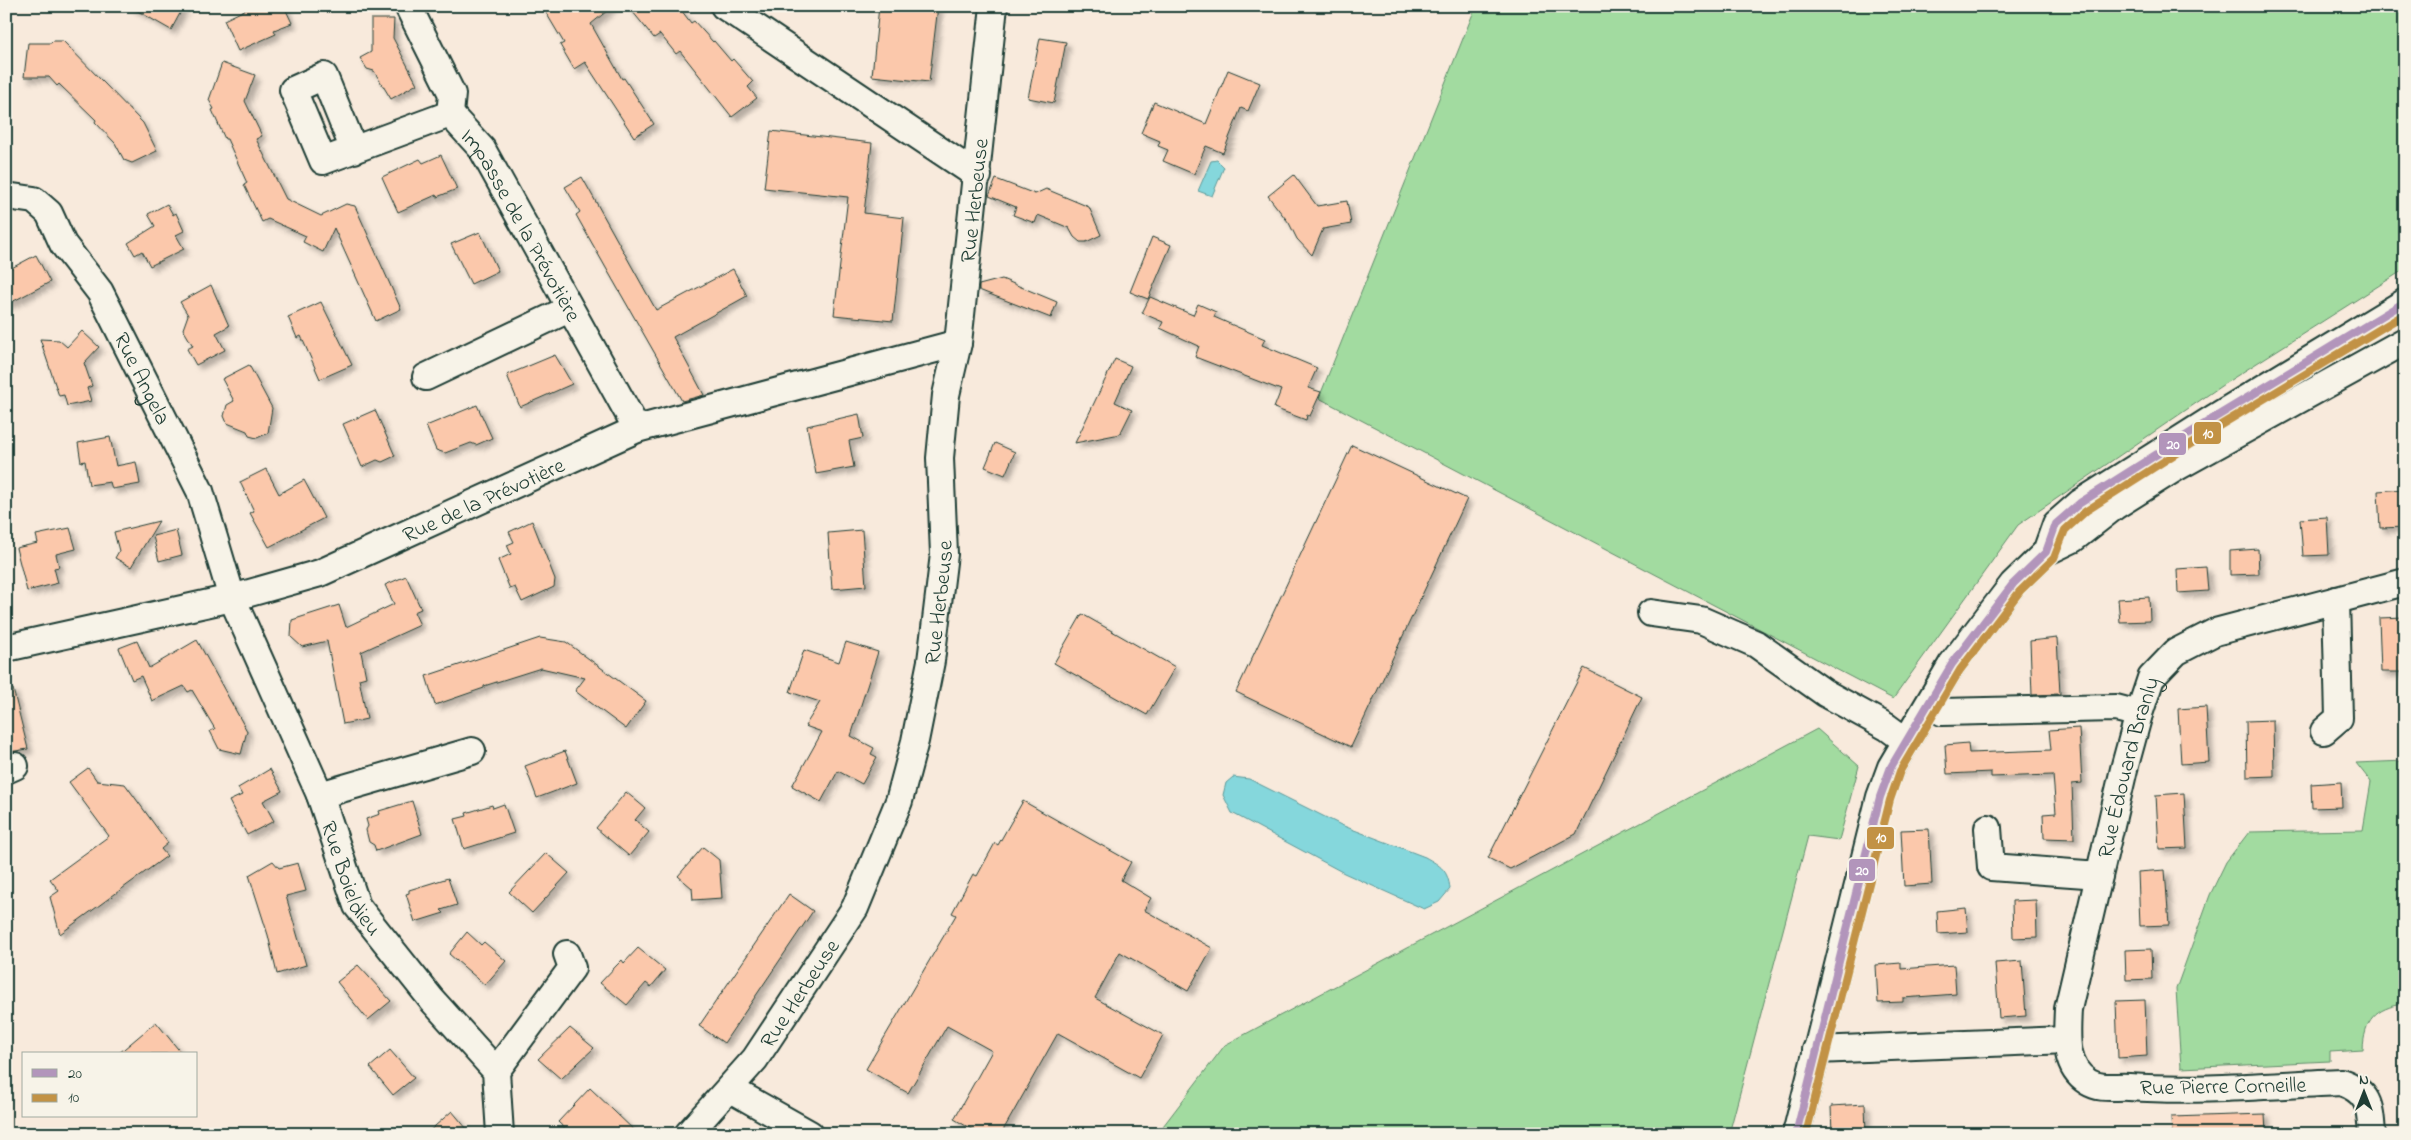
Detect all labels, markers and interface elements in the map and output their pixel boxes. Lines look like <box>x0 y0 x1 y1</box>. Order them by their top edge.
street label: Impasse de la Prévotière <box>452 122 588 329</box>
street label: Rue Herbeuse <box>954 137 999 264</box>
street label: Rue Angela <box>104 328 177 431</box>
line badge: 10 <box>2193 421 2222 445</box>
text: 10 <box>2203 424 2213 445</box>
line badge: 20 <box>2158 432 2187 456</box>
text: 20 <box>2165 435 2180 456</box>
street label: Rue de la Prévotière <box>398 451 571 552</box>
street label: Rue Herbeuse <box>918 540 963 667</box>
street label: Rue Édouard Branly <box>2091 673 2170 862</box>
street label: Rue Boieldieu <box>311 817 388 944</box>
line badge: 10 <box>1866 826 1895 850</box>
text: 10 <box>1876 828 1886 849</box>
line badge: 20 <box>1848 858 1876 882</box>
text: 20 <box>1854 861 1869 882</box>
street label: Rue Herbeuse <box>754 934 849 1055</box>
legend <box>22 1052 198 1118</box>
text: 20 <box>68 1063 82 1085</box>
north arrow <box>2338 1068 2388 1118</box>
text: N <box>2359 1070 2369 1091</box>
street label: Rue Pierre Corneille <box>2140 1071 2307 1105</box>
text: 10 <box>68 1087 80 1109</box>

